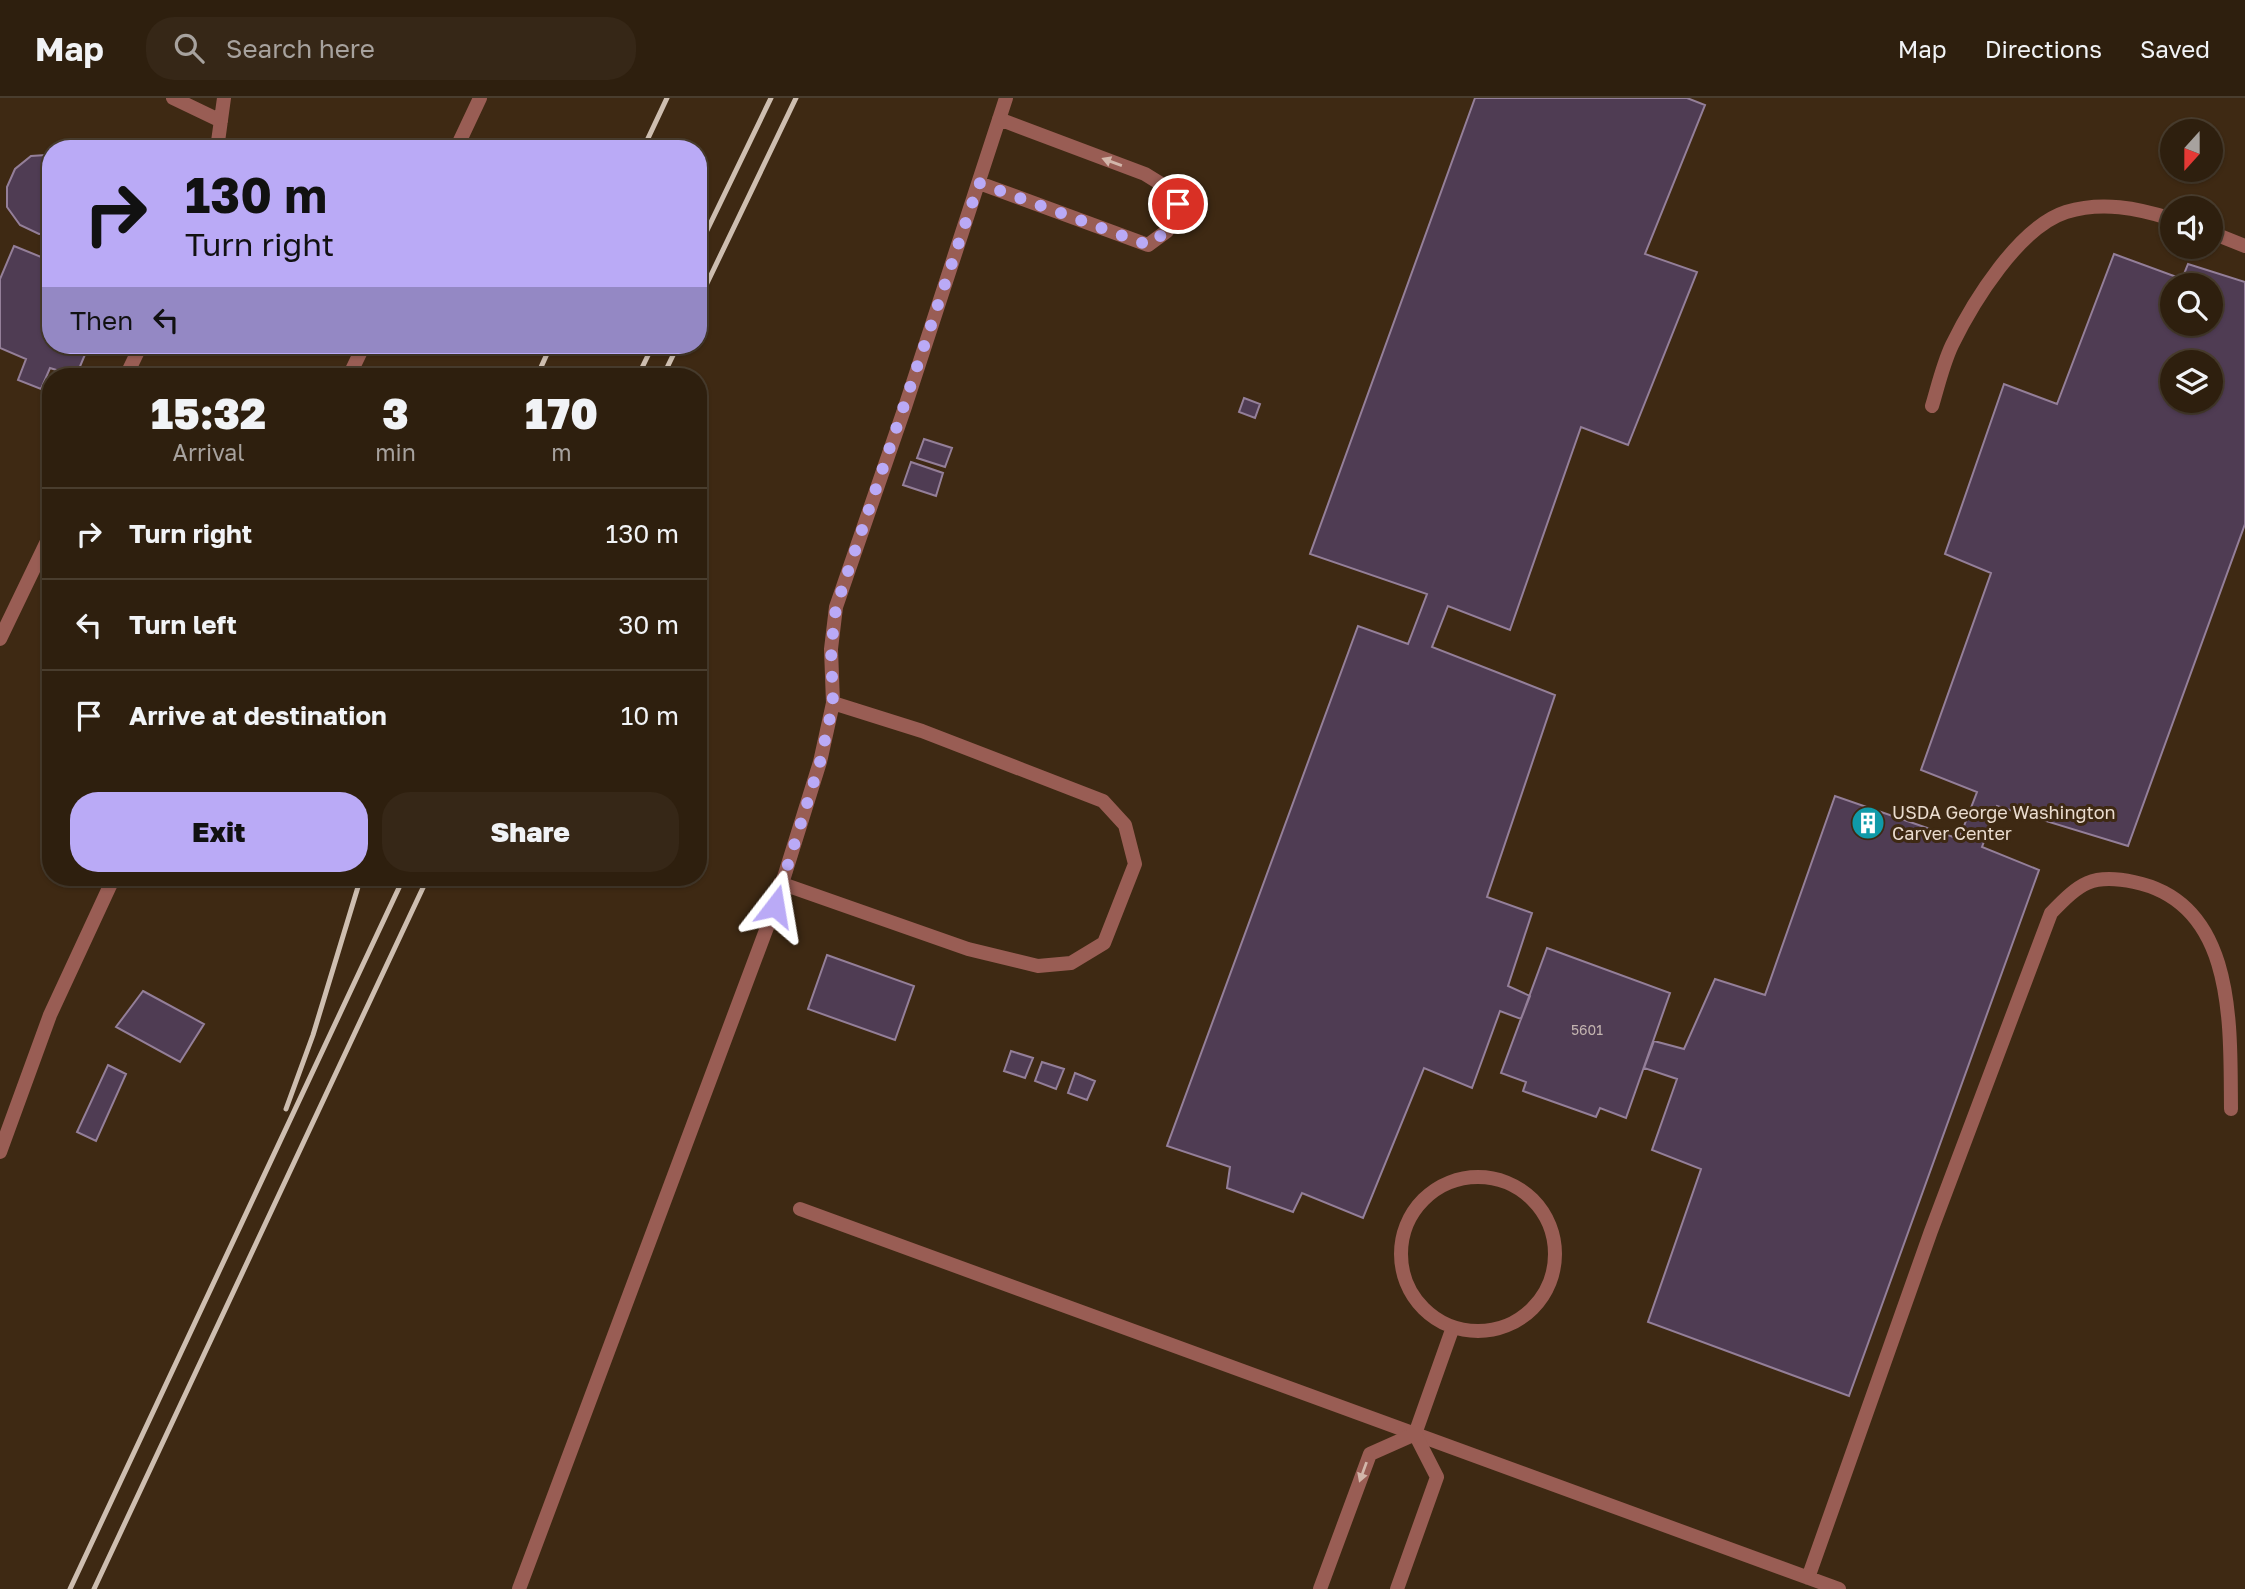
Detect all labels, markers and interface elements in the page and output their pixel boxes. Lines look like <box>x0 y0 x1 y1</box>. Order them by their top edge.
search box <box>146 17 636 80</box>
text: Map <box>35 29 104 68</box>
icon: search <box>170 29 208 67</box>
text: Search here <box>226 33 375 64</box>
text: Map <box>1898 34 1947 63</box>
text: Directions <box>1985 34 2102 63</box>
text: Saved <box>2140 34 2210 63</box>
north arrow <box>2160 119 2222 182</box>
map controls <box>2160 119 2223 413</box>
one-way arrow <box>1101 157 1122 168</box>
text: 130 m <box>185 165 327 224</box>
icon: right <box>70 168 161 259</box>
pin <box>1148 174 1208 234</box>
icon: arrive <box>1159 185 1197 223</box>
button: sound <box>2160 196 2223 259</box>
text: Turn right <box>185 225 334 263</box>
button: search <box>2160 273 2223 336</box>
icon: left <box>147 301 185 339</box>
text: Then <box>70 305 133 336</box>
button: layers <box>2160 350 2223 413</box>
text: 15:32 <box>151 388 266 438</box>
text: 3 <box>382 388 409 438</box>
text: 170 <box>525 388 598 438</box>
text: Arrival <box>173 438 245 466</box>
text: min <box>375 438 416 466</box>
text: m <box>551 438 572 466</box>
icon: right <box>70 515 108 553</box>
text: Turn right <box>129 518 252 549</box>
text: 130 m <box>606 518 679 549</box>
icon: left <box>70 606 108 644</box>
text: Turn left <box>129 609 237 640</box>
text: 30 m <box>618 609 679 640</box>
icon: arrive <box>70 697 108 735</box>
text: Arrive at destination <box>129 700 387 731</box>
text: 10 m <box>621 700 679 731</box>
button: Exit <box>70 792 368 872</box>
button: Share <box>382 792 679 872</box>
place label: USDA George Washington Carver Center <box>1892 801 2116 844</box>
building icon: USDA George Washington Carver Center <box>1849 804 1887 842</box>
position arrow <box>738 869 812 943</box>
house number: 5601 <box>1571 1021 1603 1038</box>
one-way arrow <box>1357 1461 1368 1482</box>

